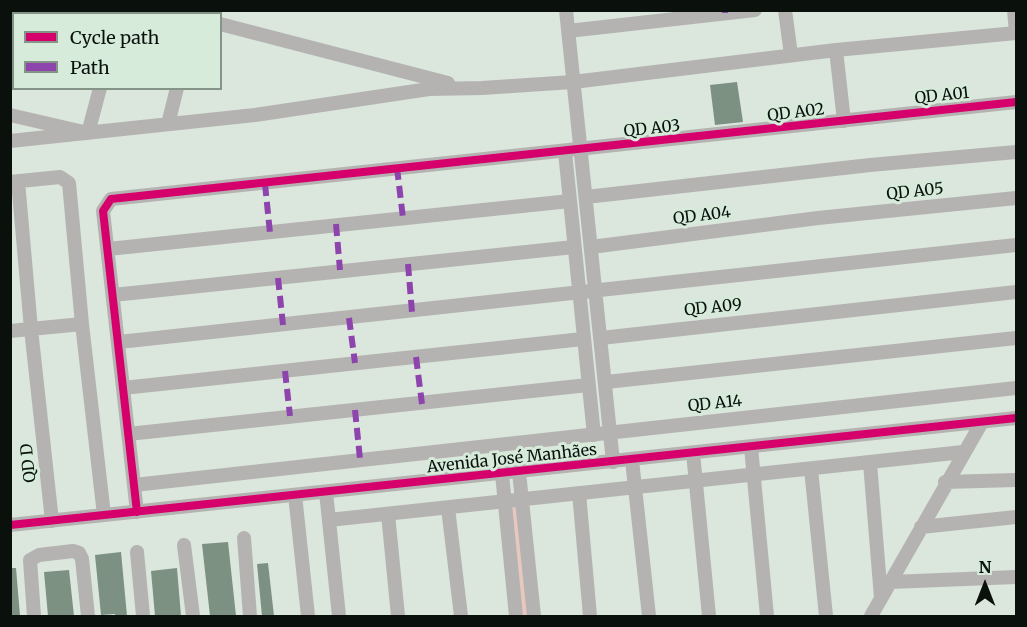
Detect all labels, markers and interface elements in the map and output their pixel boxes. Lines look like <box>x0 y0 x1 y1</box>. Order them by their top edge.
legend <box>12 12 222 90</box>
text: Cycle path <box>70 26 159 49</box>
text: Path <box>70 56 110 79</box>
street label: QD A01 <box>914 84 970 108</box>
street label: QD A02 <box>766 100 826 126</box>
street label: QD A03 <box>623 116 681 142</box>
street label: QD A05 <box>885 179 945 205</box>
street label: QD A04 <box>672 203 732 229</box>
street label: QD A09 <box>683 295 743 321</box>
street label: QD A14 <box>687 392 743 416</box>
street label: Avenida José Manhães <box>426 441 598 477</box>
street label: QD D <box>17 443 41 483</box>
north arrow <box>955 555 1015 615</box>
text: N <box>979 557 991 577</box>

